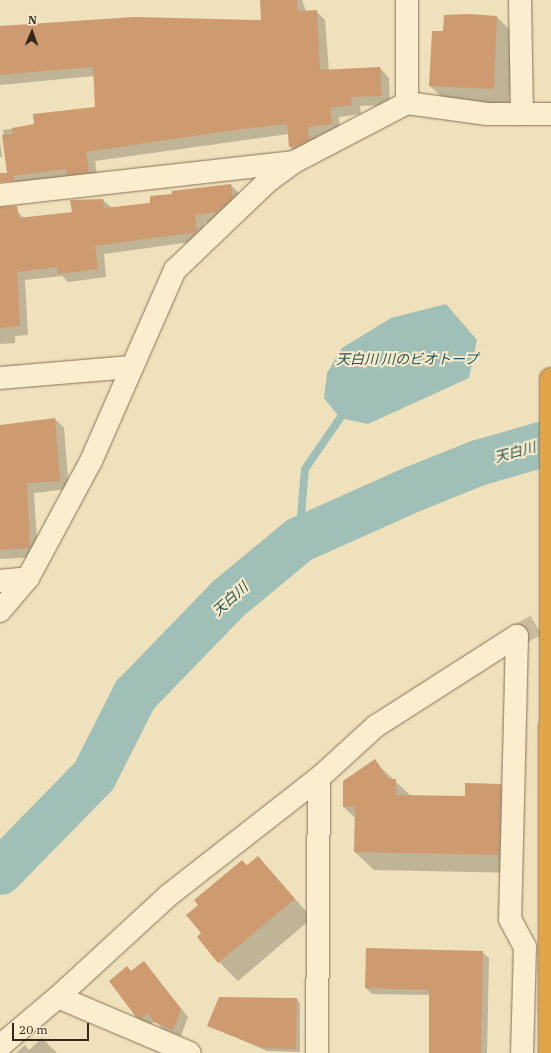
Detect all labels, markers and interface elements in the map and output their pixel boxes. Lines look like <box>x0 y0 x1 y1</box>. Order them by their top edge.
north arrow <box>12 12 52 52</box>
text: N <box>28 13 37 27</box>
water label: 天白川 川のビオトープ <box>336 351 478 367</box>
water label: 天白川 <box>493 438 537 466</box>
water label: 天白川 <box>209 579 251 619</box>
scale bar <box>14 1015 91 1041</box>
text: 20 m <box>19 1022 48 1037</box>

